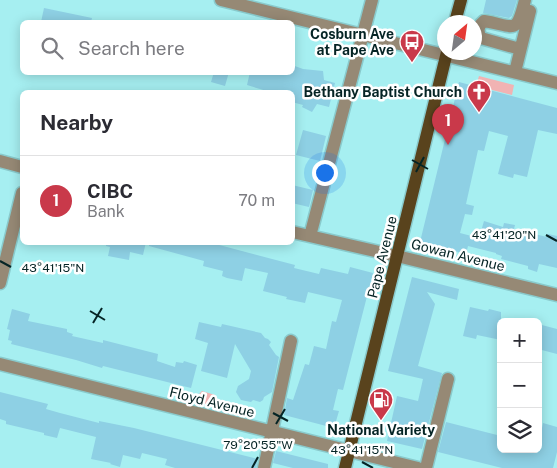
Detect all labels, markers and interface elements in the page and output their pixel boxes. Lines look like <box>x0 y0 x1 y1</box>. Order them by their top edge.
north arrow <box>437 15 482 60</box>
search box <box>20 20 295 75</box>
place label: Cosburn Ave at Pape Ave <box>310 26 394 58</box>
bus stop icon: Cosburn Ave at Pape Ave <box>399 29 425 63</box>
icon: search <box>38 34 66 62</box>
text: Search here <box>78 37 185 59</box>
church icon: Bethany Baptist Church <box>466 79 492 113</box>
place label: Bethany Baptist Church <box>303 84 462 100</box>
pin: 1 <box>432 104 464 145</box>
text: Nearby <box>40 110 113 135</box>
your location <box>312 160 338 186</box>
text: CIBC <box>87 180 133 202</box>
text: 1 <box>53 191 59 210</box>
text: 70 m <box>238 191 275 210</box>
text: Bank <box>87 202 125 221</box>
street label: Pape Avenue <box>364 214 400 300</box>
text: 43°41'20"N <box>472 228 536 242</box>
street label: Gowan Avenue <box>409 236 507 274</box>
text: 43°41'15"N <box>22 261 84 275</box>
map controls <box>497 318 542 453</box>
button: + <box>497 318 542 363</box>
button: − <box>497 363 542 408</box>
street label: Floyd Avenue <box>168 384 256 420</box>
fuel station icon: National Variety <box>368 387 394 421</box>
button: layers <box>497 408 542 453</box>
place label: National Variety <box>327 422 435 438</box>
text: 79°20'55"W <box>223 438 293 452</box>
text: 43°41'15"N <box>331 443 393 457</box>

